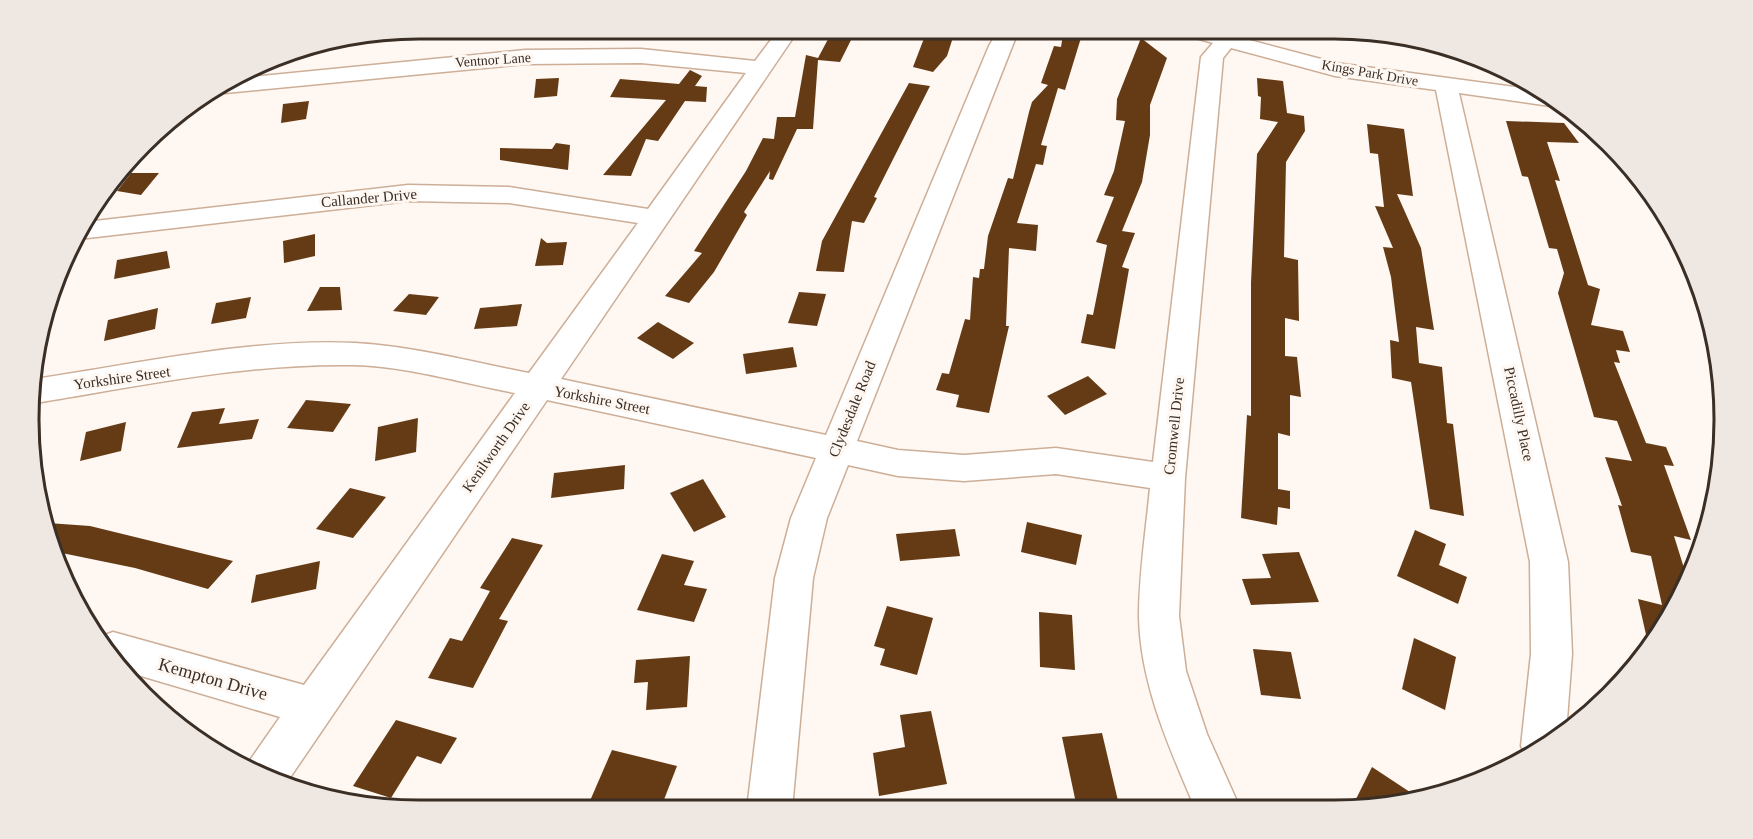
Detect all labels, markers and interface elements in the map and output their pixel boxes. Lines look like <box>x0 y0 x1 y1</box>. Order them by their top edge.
street label: Ventnor Lane <box>455 50 531 70</box>
street label: Kings Park Drive <box>1320 57 1420 89</box>
street label: Callander Drive <box>320 186 418 210</box>
street label: Clydesdale Road <box>825 358 879 459</box>
street label: Yorkshire Street <box>73 363 172 393</box>
street label: Piccadilly Place <box>1501 365 1537 463</box>
street label: Cromwell Drive <box>1161 376 1187 476</box>
street label: Yorkshire Street <box>553 383 652 417</box>
street label: Kenilworth Drive <box>459 399 533 495</box>
street label: Kempton Drive <box>156 654 270 704</box>

